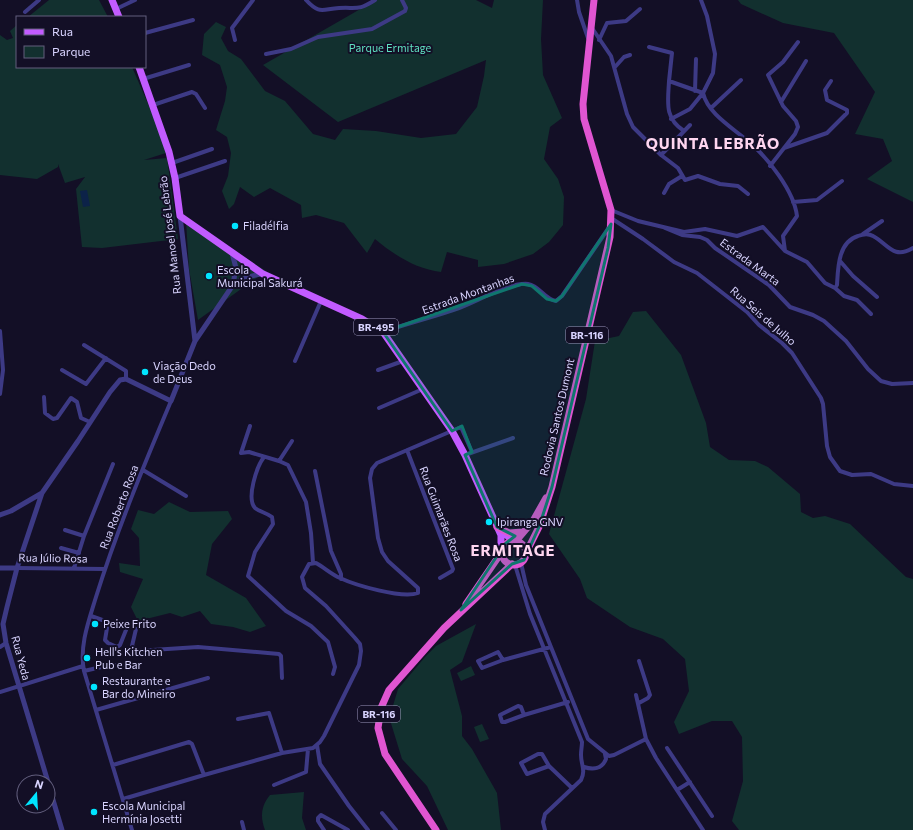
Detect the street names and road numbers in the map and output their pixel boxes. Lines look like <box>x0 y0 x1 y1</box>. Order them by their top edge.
street label: Rua Manoel José Lebrão <box>156 175 184 295</box>
street label: Estrada Marta <box>718 235 783 288</box>
street label: Estrada Montanhas <box>420 271 516 316</box>
street label: Rua Seis de Julho <box>727 284 799 349</box>
road number: BR-495 <box>354 319 398 335</box>
road number: BR-116 <box>566 327 608 343</box>
street label: Rodovia Santos Dumont <box>537 356 576 477</box>
street label: Rua Roberto Rosa <box>97 463 141 551</box>
street label: Rua Guimarães Rosa <box>417 464 466 563</box>
street label: Rua Júlio Rosa <box>18 550 88 566</box>
street label: Rua Yeda <box>9 634 34 681</box>
road number: BR-116 <box>358 706 400 722</box>

